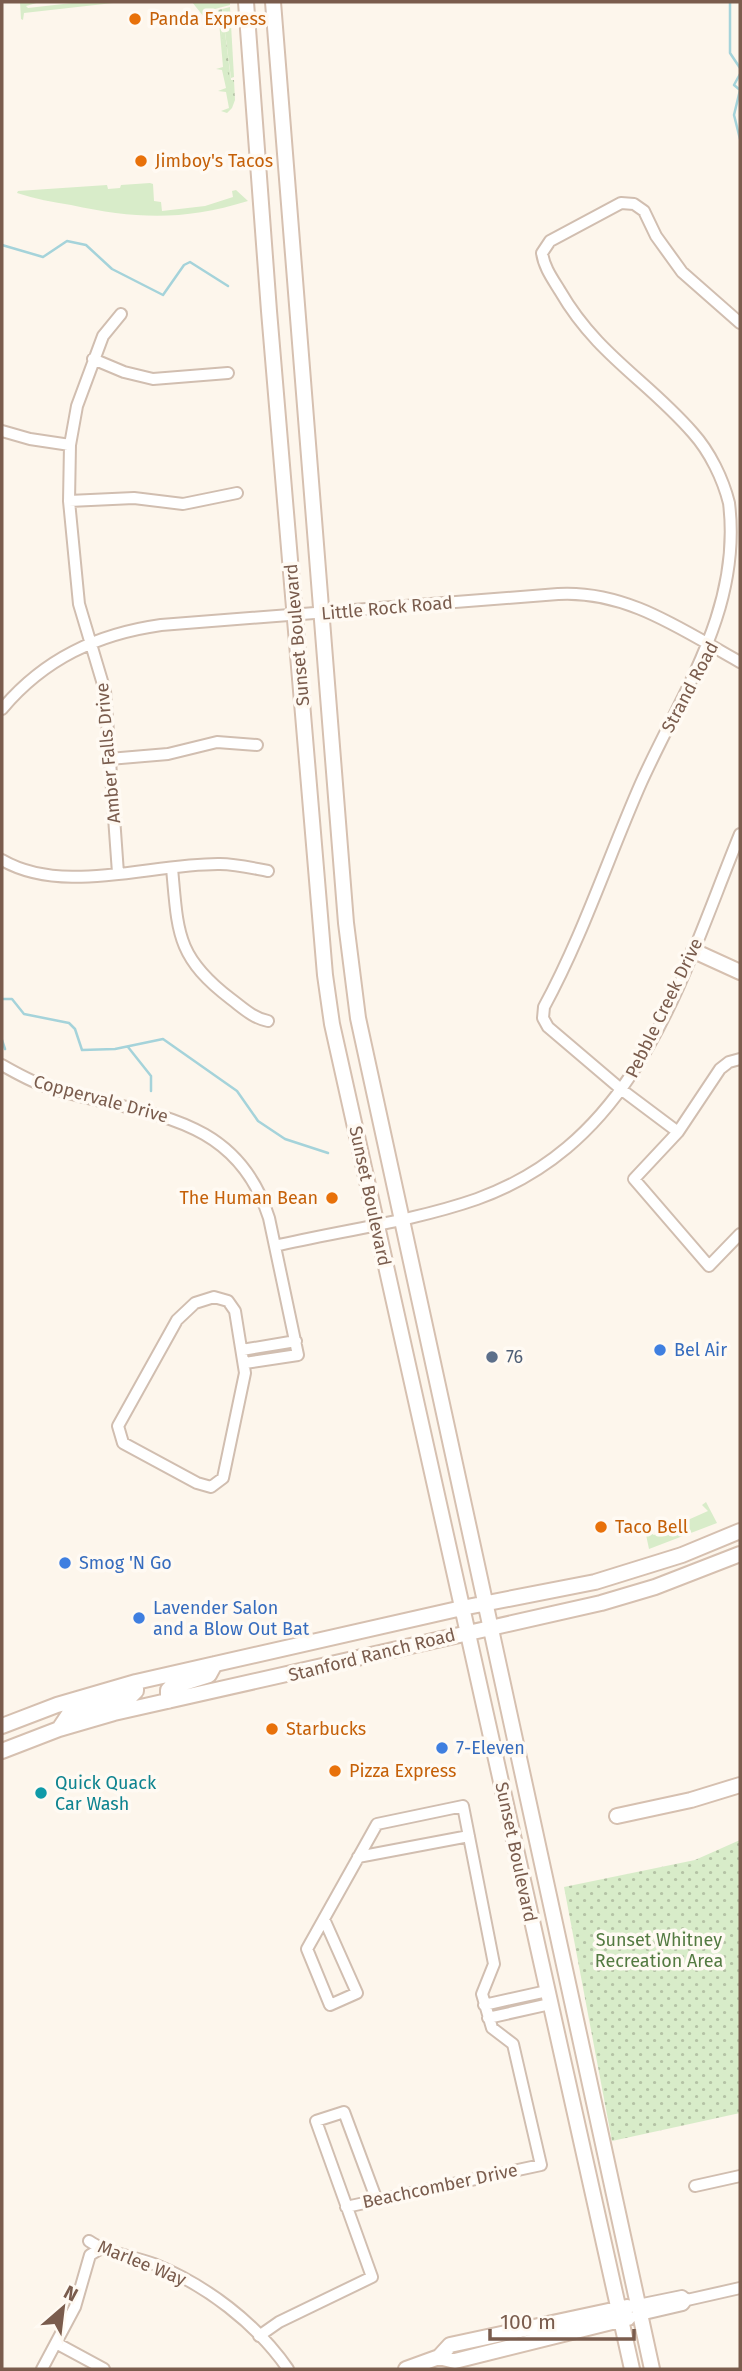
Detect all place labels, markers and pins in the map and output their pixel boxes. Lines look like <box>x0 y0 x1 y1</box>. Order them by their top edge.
place label: Panda Express <box>149 8 266 30</box>
marker: Panda Express <box>127 11 143 27</box>
place label: Jimboy's Tacos <box>155 150 273 172</box>
marker: Jimboy's Tacos <box>133 153 149 169</box>
place label: The Human Bean <box>179 1187 318 1209</box>
marker: The Human Bean <box>324 1190 340 1206</box>
place label: Bel Air <box>674 1339 727 1361</box>
marker: Bel Air <box>652 1342 668 1358</box>
place label: 76 <box>506 1346 523 1368</box>
marker: 76 <box>484 1349 500 1365</box>
place label: Taco Bell <box>615 1516 688 1538</box>
marker: Taco Bell <box>593 1519 609 1535</box>
place label: Smog 'N Go <box>79 1552 172 1574</box>
marker: Smog 'N Go <box>57 1555 73 1571</box>
place label: Lavender Salon and a Blow Out Bat <box>153 1597 310 1640</box>
marker: Lavender Salon and a Blow Out Bat <box>131 1610 147 1626</box>
place label: Starbucks <box>286 1718 366 1740</box>
marker: Starbucks <box>264 1721 280 1737</box>
place label: 7-Eleven <box>456 1737 525 1759</box>
marker: 7-Eleven <box>434 1740 450 1756</box>
place label: Pizza Express <box>349 1760 456 1782</box>
marker: Pizza Express <box>327 1763 343 1779</box>
place label: Quick Quack Car Wash <box>55 1772 157 1815</box>
marker: Quick Quack Car Wash <box>33 1785 49 1801</box>

